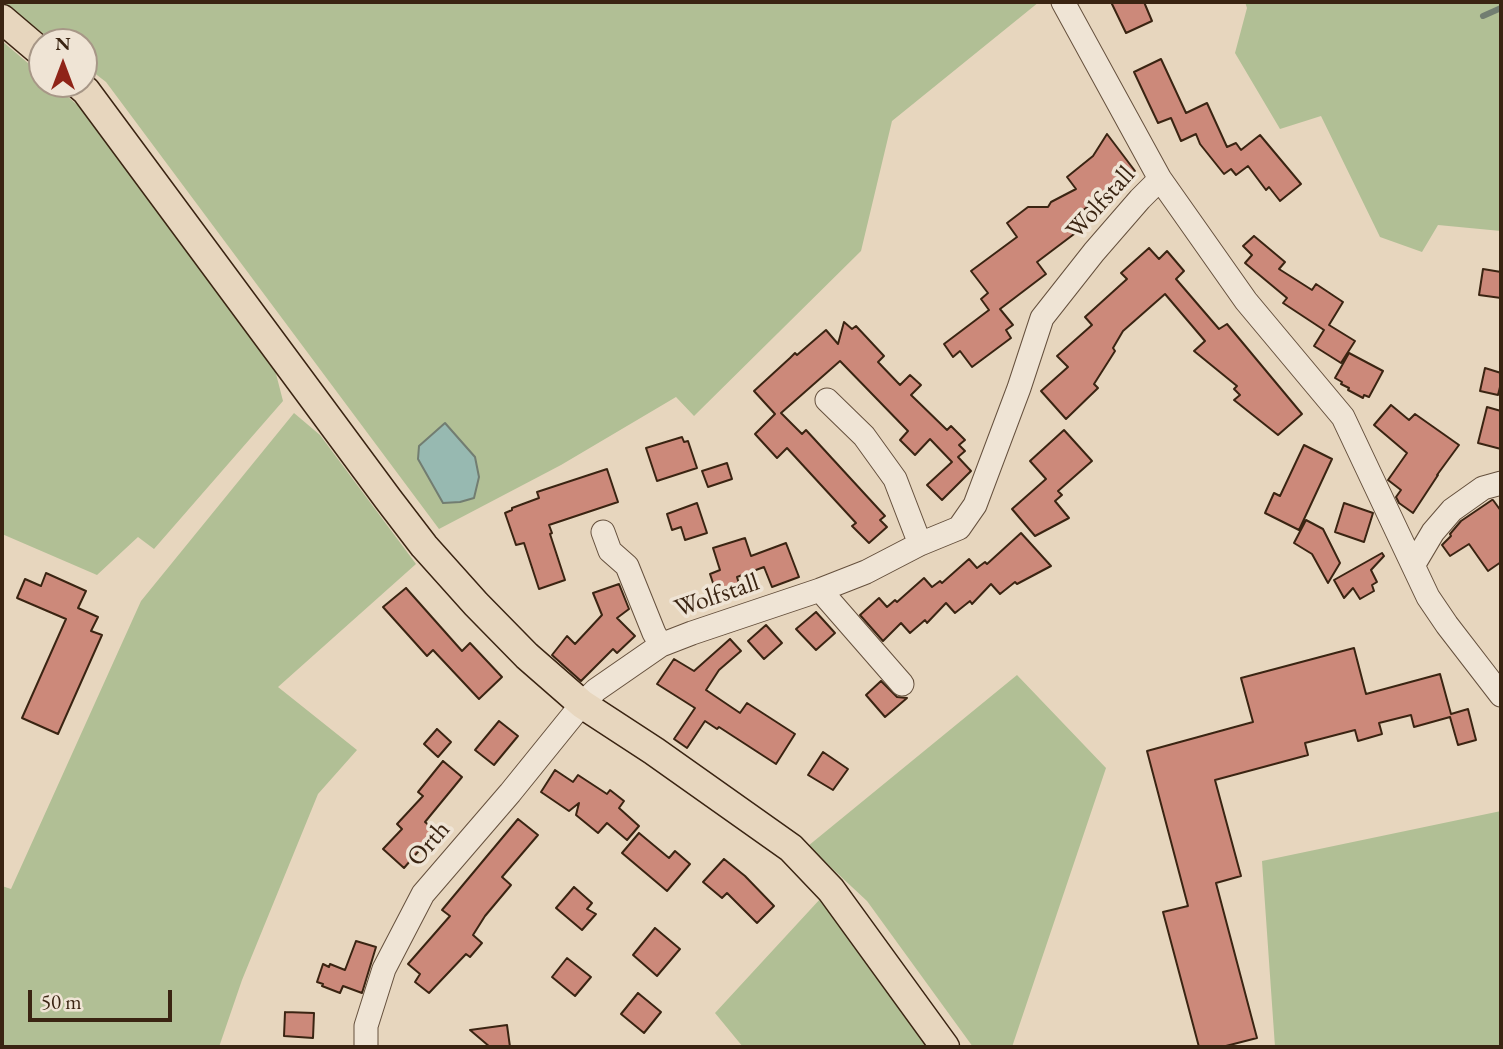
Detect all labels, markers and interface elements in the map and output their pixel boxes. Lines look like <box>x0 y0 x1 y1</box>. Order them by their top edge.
north arrow <box>28 28 98 98</box>
text: N <box>55 31 71 56</box>
street label: Wolfstall <box>1060 160 1142 246</box>
street label: Wolfstall <box>670 567 764 625</box>
street label: Orth <box>401 815 457 873</box>
scale bar <box>32 976 175 1020</box>
text: 50 m <box>41 988 82 1015</box>

